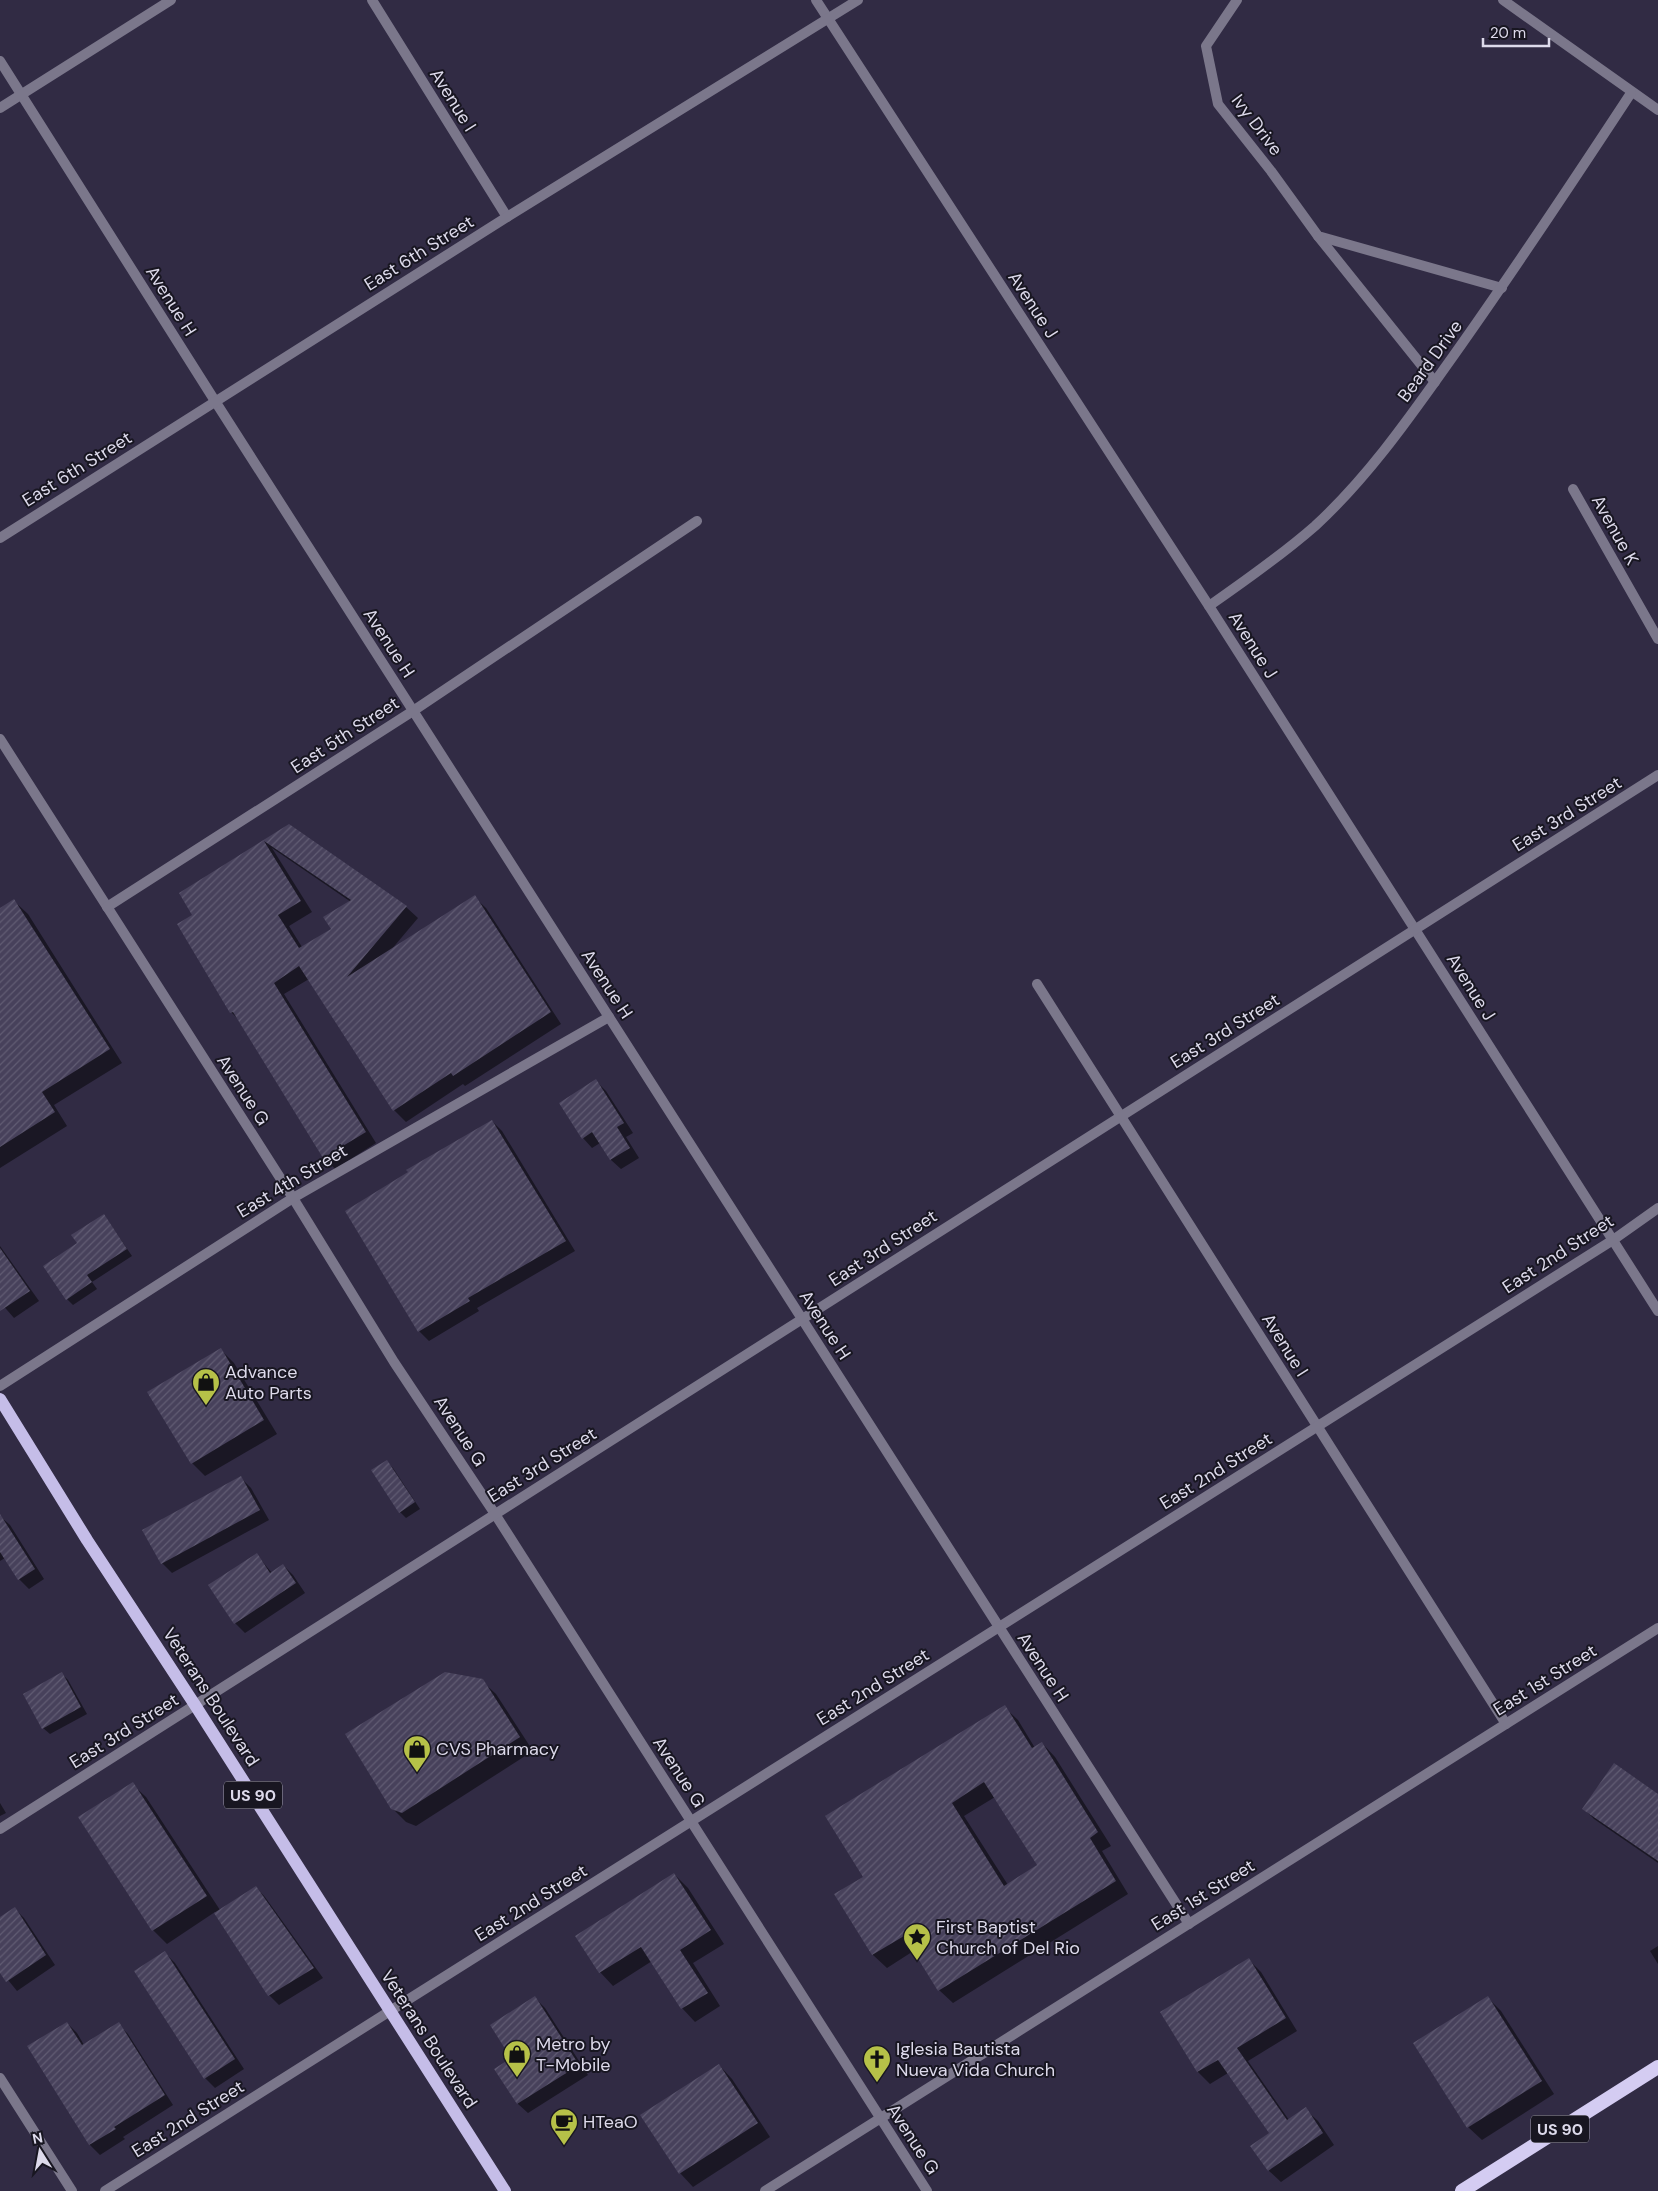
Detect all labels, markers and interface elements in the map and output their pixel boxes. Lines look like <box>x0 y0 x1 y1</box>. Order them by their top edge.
scale bar <box>1483 15 1549 47</box>
text: 20 m <box>1490 23 1526 43</box>
street label: Avenue I <box>424 64 482 136</box>
street label: Ivy Drive <box>1226 89 1288 161</box>
street label: East 6th Street <box>360 210 478 296</box>
street label: Avenue H <box>140 261 202 341</box>
street label: Avenue J <box>1003 267 1063 343</box>
street label: Beard Drive <box>1392 315 1468 407</box>
street label: East 6th Street <box>18 426 136 512</box>
street label: Avenue K <box>1586 491 1644 570</box>
street label: Avenue H <box>358 604 420 682</box>
street label: Avenue J <box>1223 607 1283 683</box>
street label: East 5th Street <box>286 691 404 779</box>
street label: East 3rd Street <box>1508 771 1626 857</box>
street label: Avenue H <box>576 945 638 1023</box>
street label: Avenue J <box>1441 949 1501 1025</box>
street label: East 3rd Street <box>1166 988 1284 1074</box>
street label: Avenue G <box>211 1050 275 1130</box>
street label: East 4th Street <box>232 1139 352 1223</box>
street label: East 3rd Street <box>824 1204 942 1292</box>
street label: East 2nd Street <box>1498 1209 1618 1299</box>
street label: Avenue H <box>794 1286 856 1364</box>
street label: Avenue I <box>1256 1309 1314 1381</box>
place label: Advance Auto Parts <box>225 1360 312 1405</box>
shop icon: Advance Auto Parts <box>191 1367 221 1406</box>
street label: Avenue G <box>428 1391 492 1471</box>
street label: East 3rd Street <box>483 1422 601 1508</box>
street label: East 2nd Street <box>1155 1427 1277 1515</box>
street label: Veterans Boulevard <box>157 1623 265 1771</box>
street label: Avenue H <box>1012 1628 1074 1706</box>
street label: East 1st Street <box>1489 1639 1601 1721</box>
street label: East 2nd Street <box>812 1643 934 1731</box>
street label: East 3rd Street <box>65 1688 183 1774</box>
street label: Avenue G <box>647 1732 711 1812</box>
shop icon: CVS Pharmacy <box>402 1734 432 1773</box>
place label: CVS Pharmacy <box>436 1737 559 1761</box>
road number: US 90 <box>224 1782 282 1808</box>
street label: East 1st Street <box>1147 1854 1259 1936</box>
street label: East 2nd Street <box>470 1859 592 1947</box>
place label: First Baptist Church of Del Rio <box>936 1915 1080 1960</box>
place icon: First Baptist Church of Del Rio <box>902 1922 932 1961</box>
street label: Veterans Boulevard <box>375 1965 483 2113</box>
place label: Metro by T-Mobile <box>536 2032 611 2077</box>
place label: Iglesia Bautista Nueva Vida Church <box>896 2037 1055 2082</box>
shop icon: Metro by T-Mobile <box>502 2039 532 2078</box>
church icon: Iglesia Bautista Nueva Vida Church <box>862 2044 892 2083</box>
street label: East 2nd Street <box>127 2075 249 2163</box>
street label: Avenue G <box>881 2099 945 2179</box>
cafe icon: HTeaO <box>549 2107 579 2146</box>
place label: HTeaO <box>583 2110 638 2134</box>
road number: US 90 <box>1531 2116 1589 2142</box>
north arrow <box>15 2126 65 2176</box>
text: N <box>31 2128 44 2148</box>

